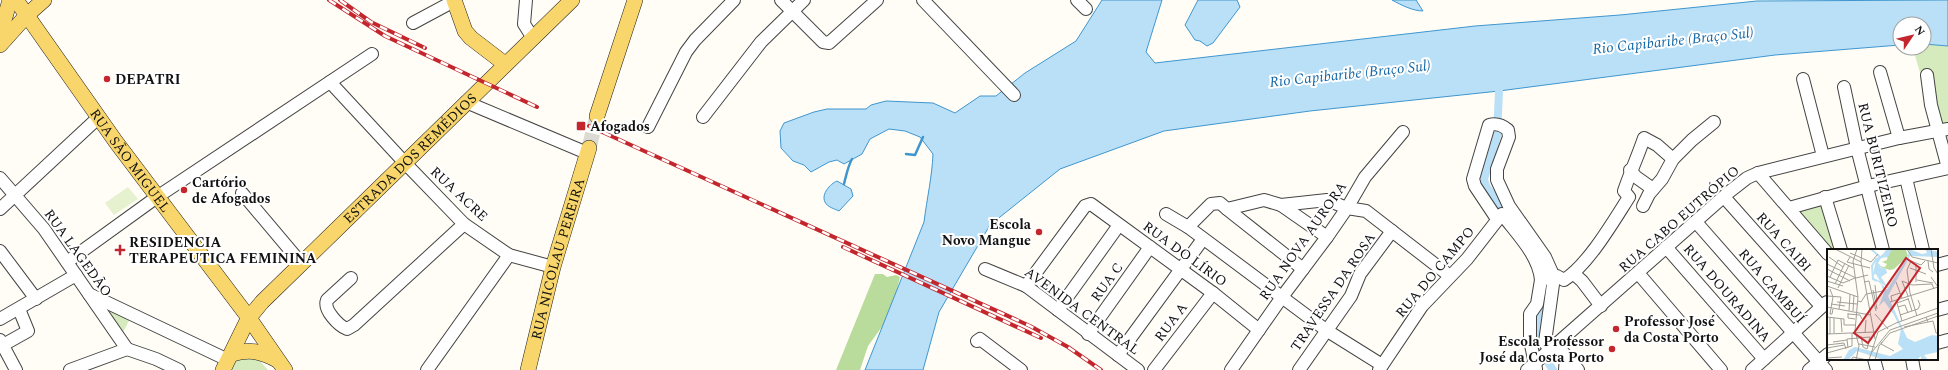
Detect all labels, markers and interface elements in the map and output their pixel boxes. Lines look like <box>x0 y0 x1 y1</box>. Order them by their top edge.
north arrow <box>1892 16 1932 56</box>
water label: Rio Capibaribe (Braço Sul) <box>1591 21 1755 61</box>
text: N <box>1910 22 1929 39</box>
water label: Rio Capibaribe (Braço Sul) <box>1268 54 1432 94</box>
place label: DEPATRI <box>115 69 181 90</box>
marker: DEPATRI <box>102 74 112 84</box>
street label: ESTRADA DOS REMÉDIOS <box>338 88 481 228</box>
street label: RUA BURITIZEIRO <box>1852 100 1904 230</box>
street label: RUA SÃO MIGUEL <box>85 104 176 217</box>
place label: Afogados <box>590 116 650 137</box>
marker: Afogados <box>575 120 587 132</box>
street label: RUA CABO EUTRÓPIO <box>1614 160 1744 278</box>
street label: RUA ACRE <box>425 162 493 226</box>
place label: Cartório de Afogados <box>192 172 271 209</box>
street label: RUA NICOLAU PEREIRA <box>525 175 590 342</box>
street label: RUA NOVA AURORA <box>1254 177 1352 305</box>
marker: Cartório de Afogados <box>179 185 189 195</box>
street label: RUA LAGEDÃO <box>39 205 117 301</box>
street label: RUA CAIBI <box>1751 207 1817 277</box>
place label: Escola Novo Mangue <box>942 214 1032 251</box>
street label: RUA DO LÍRIO <box>1138 216 1232 292</box>
street label: RUA DO CAMPO <box>1390 222 1480 322</box>
marker: Escola Novo Mangue <box>1034 227 1044 237</box>
street label: TRAVESSA DA ROSA <box>1285 228 1381 356</box>
place label: RESIDENCIA TERAPEUTICA FEMININA <box>129 232 317 269</box>
street label: RUA DOURADINA <box>1678 239 1776 347</box>
marker: RESIDENCIA TERAPEUTICA FEMININA <box>114 244 126 256</box>
street label: RUA CAMBUÍ <box>1733 244 1811 328</box>
inset map <box>1827 249 1938 360</box>
street label: RUA C <box>1086 258 1128 306</box>
street label: AVENIDA CENTRAL <box>1020 262 1144 360</box>
street label: RUA A <box>1149 298 1193 346</box>
place label: Professor José da Costa Porto <box>1624 311 1719 348</box>
marker: Professor José da Costa Porto <box>1611 324 1621 334</box>
place label: Escola Professor José da Costa Porto <box>1479 331 1604 368</box>
marker: Escola Professor José da Costa Porto <box>1607 344 1617 354</box>

